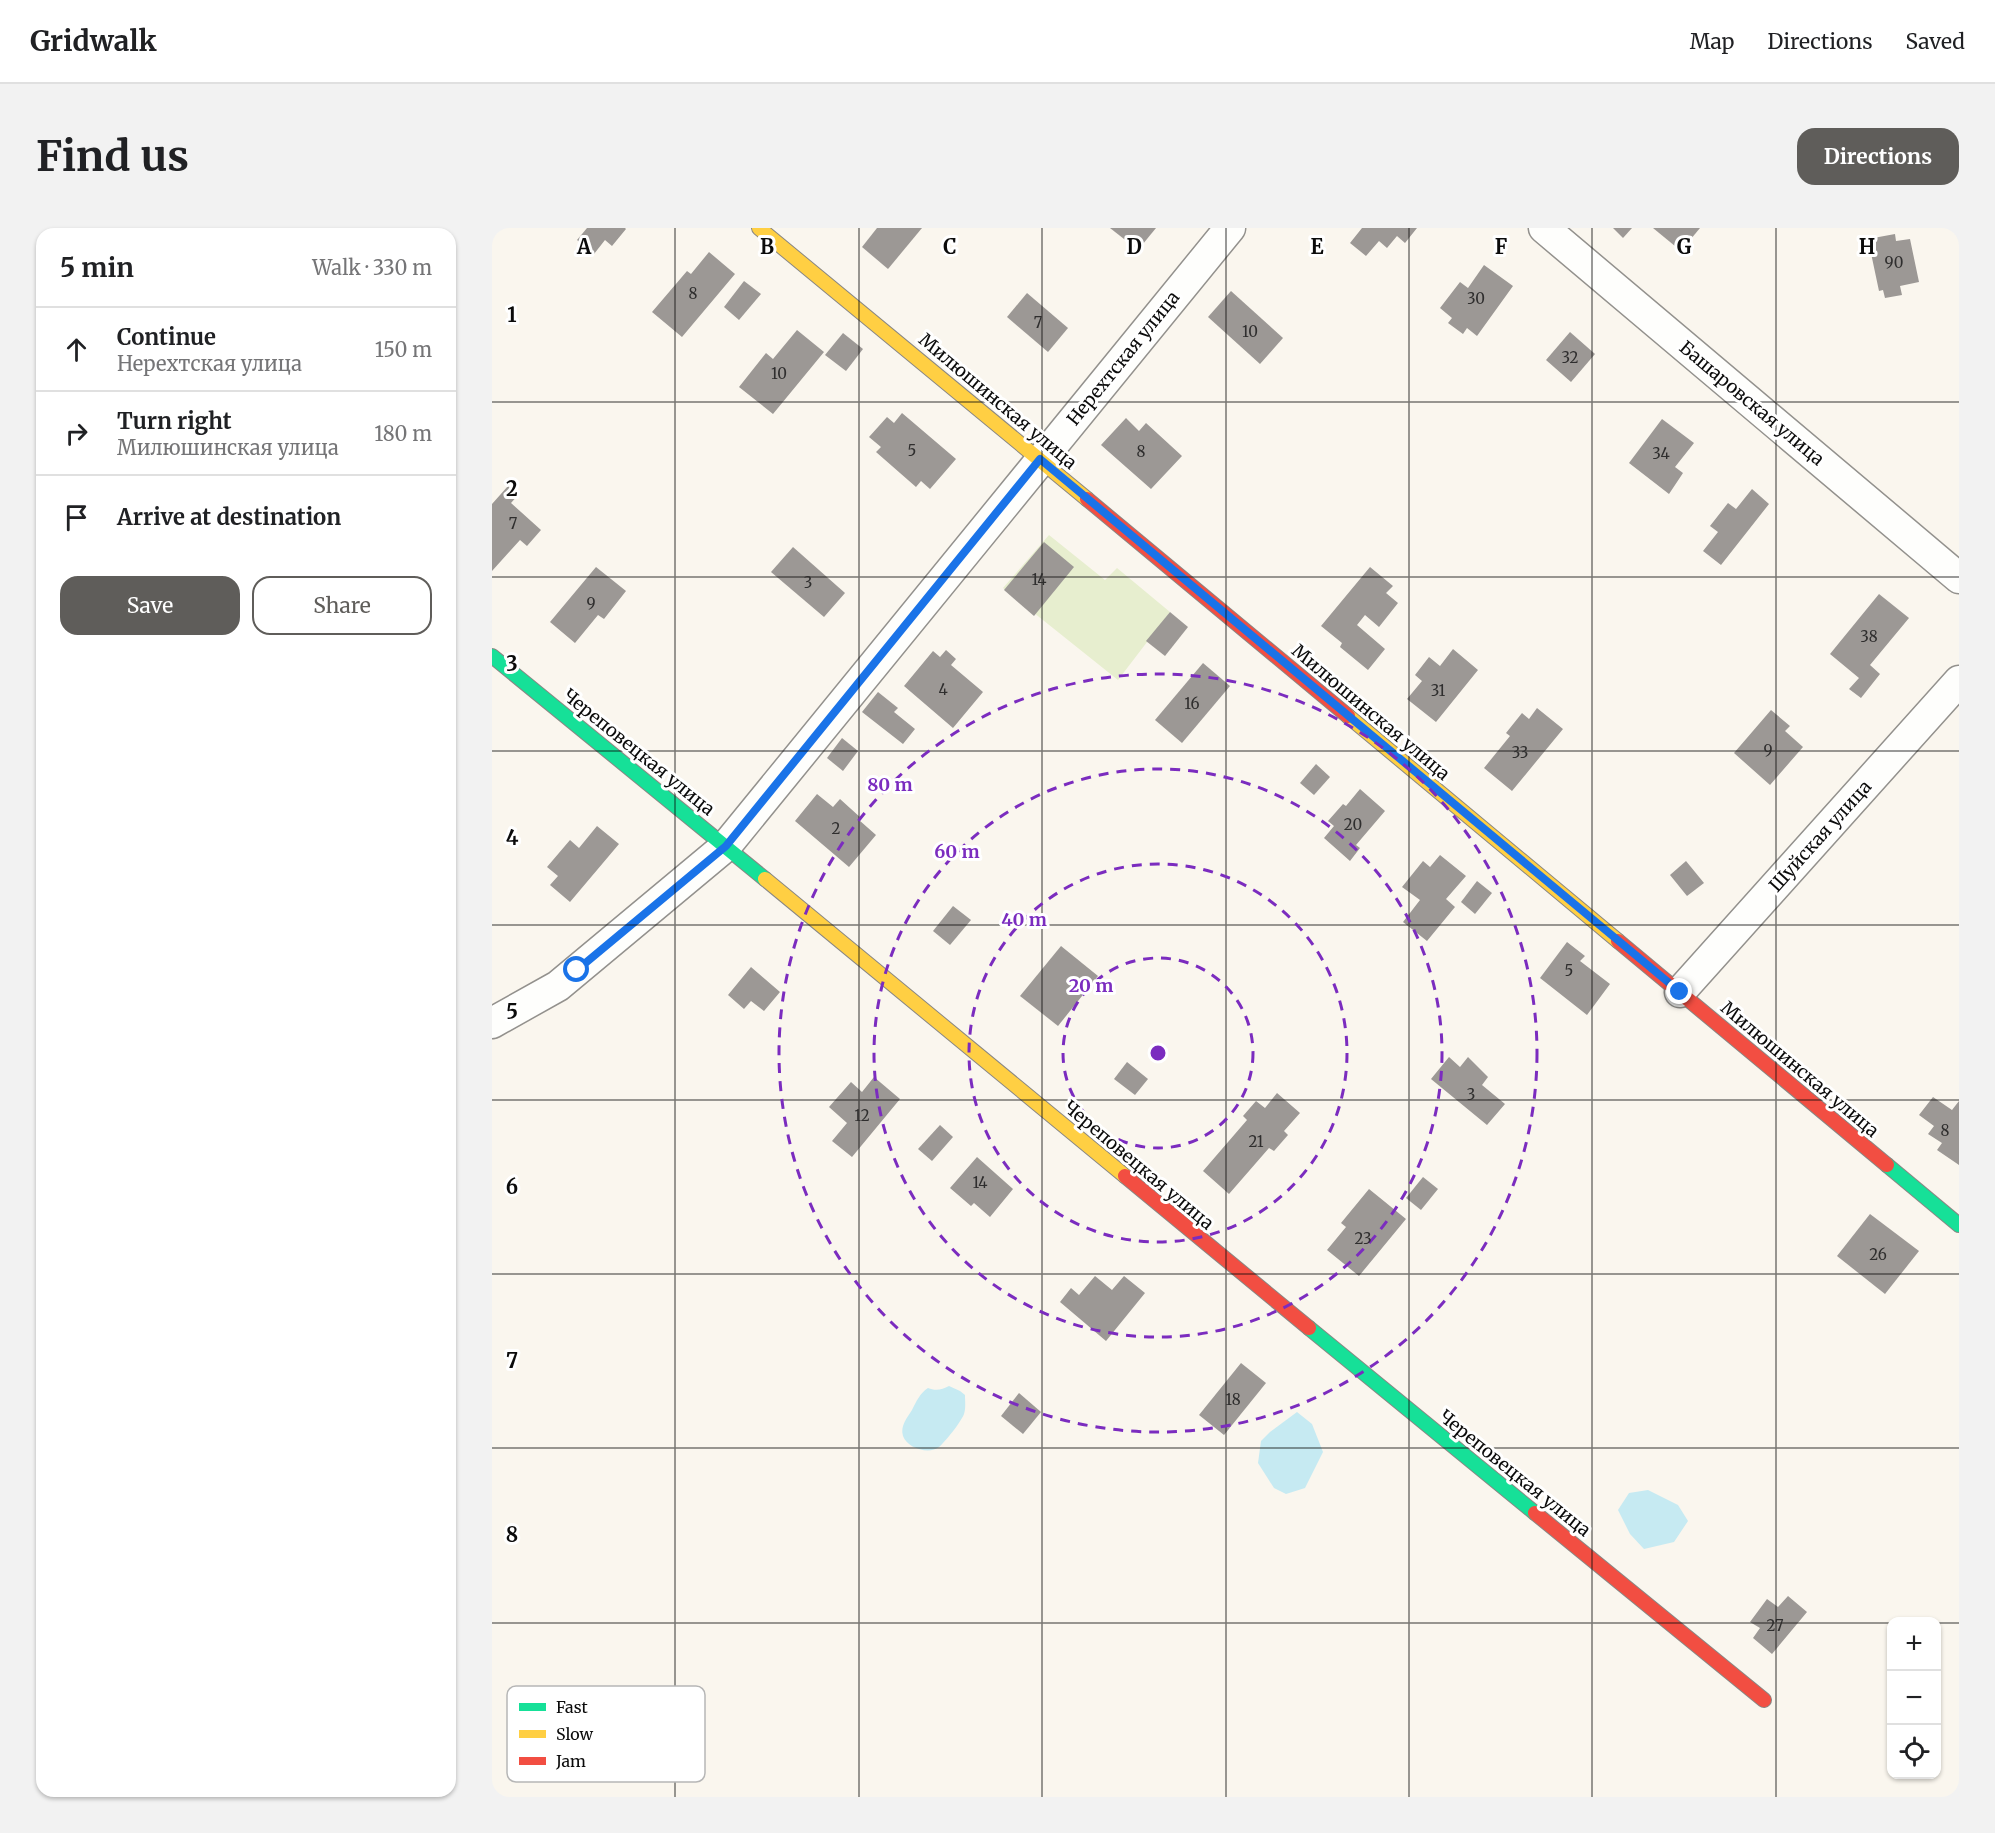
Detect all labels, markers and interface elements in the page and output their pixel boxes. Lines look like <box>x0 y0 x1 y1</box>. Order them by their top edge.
text: Gridwalk <box>30 23 157 59</box>
text: Map <box>1690 28 1734 55</box>
text: Directions <box>1767 28 1872 55</box>
text: Saved <box>1905 28 1965 55</box>
button: Directions <box>1797 128 1959 185</box>
text: Find us <box>36 130 189 182</box>
text: A <box>576 234 592 259</box>
text: B <box>760 234 774 259</box>
text: C <box>943 234 957 259</box>
text: D <box>1126 234 1142 259</box>
text: E <box>1310 234 1324 259</box>
text: F <box>1495 234 1508 259</box>
text: G <box>1677 234 1692 259</box>
text: H <box>1859 234 1875 259</box>
text: 5 min <box>60 251 134 284</box>
house number: 90 <box>1885 253 1903 272</box>
text: Walk · 330 m <box>312 255 432 280</box>
house number: 8 <box>689 284 698 303</box>
street label: Нерехтская улица <box>1062 286 1185 430</box>
house number: 30 <box>1467 289 1485 308</box>
text: 1 <box>507 302 517 327</box>
house number: 7 <box>1034 313 1043 332</box>
house number: 10 <box>1242 322 1258 341</box>
text: Continue <box>117 323 216 351</box>
street label: Милюшинская улица <box>914 328 1082 474</box>
icon: ahead <box>60 333 93 366</box>
street label: Башаровская улица <box>1675 336 1829 471</box>
text: 150 m <box>375 337 432 362</box>
house number: 32 <box>1561 348 1579 367</box>
text: Нерехтская улица <box>117 351 302 376</box>
house number: 10 <box>771 364 787 383</box>
text: Turn right <box>117 407 231 435</box>
icon: right <box>60 417 93 450</box>
text: 180 m <box>374 421 432 446</box>
text: Милюшинская улица <box>117 435 339 460</box>
house number: 5 <box>908 441 916 460</box>
house number: 8 <box>1137 442 1146 461</box>
house number: 34 <box>1652 444 1670 463</box>
text: 2 <box>506 476 518 501</box>
icon: arrive <box>60 501 93 534</box>
text: Arrive at destination <box>117 503 341 531</box>
house number: 7 <box>509 514 518 533</box>
house number: 14 <box>1031 570 1047 589</box>
house number: 3 <box>804 573 812 592</box>
button: Save <box>60 576 240 635</box>
button: Share <box>252 576 432 635</box>
house number: 9 <box>586 594 596 613</box>
house number: 38 <box>1860 627 1878 646</box>
street label: Милюшинская улица <box>1287 639 1455 785</box>
text: 3 <box>506 651 518 676</box>
house number: 4 <box>938 680 948 699</box>
house number: 31 <box>1431 681 1446 700</box>
street label: Череповецкая улица <box>558 684 720 820</box>
house number: 16 <box>1184 694 1200 713</box>
house number: 9 <box>1763 741 1773 760</box>
house number: 33 <box>1512 743 1528 762</box>
text: 80 m <box>867 773 913 796</box>
street label: Шуйская улица <box>1764 775 1876 897</box>
house number: 20 <box>1344 815 1362 834</box>
house number: 2 <box>832 819 841 838</box>
text: 4 <box>506 825 519 850</box>
text: 60 m <box>934 840 980 863</box>
text: 40 m <box>1001 908 1047 931</box>
route start <box>563 956 589 982</box>
house number: 5 <box>1565 961 1573 980</box>
text: 20 m <box>1069 974 1113 997</box>
route end <box>1666 978 1692 1004</box>
street label: Милюшинская улица <box>1716 996 1884 1142</box>
text: 5 <box>506 999 518 1024</box>
centre of rings <box>1148 1043 1168 1063</box>
house number: 3 <box>1467 1085 1475 1104</box>
street label: Череповецкая улица <box>1059 1096 1219 1235</box>
house number: 12 <box>854 1106 870 1125</box>
house number: 8 <box>1941 1121 1950 1140</box>
house number: 21 <box>1248 1132 1264 1151</box>
house number: 14 <box>972 1173 988 1192</box>
text: 6 <box>506 1174 518 1199</box>
house number: 23 <box>1355 1229 1371 1248</box>
house number: 26 <box>1869 1245 1887 1264</box>
text: 7 <box>506 1348 518 1373</box>
house number: 18 <box>1225 1390 1241 1409</box>
street label: Череповецкая улица <box>1434 1405 1596 1541</box>
text: 8 <box>506 1522 518 1547</box>
house number: 27 <box>1767 1616 1784 1635</box>
map controls <box>1887 1617 1941 1779</box>
button: + <box>1887 1617 1941 1671</box>
button: − <box>1887 1671 1941 1725</box>
legend <box>507 1686 705 1782</box>
text: Fast <box>556 1697 589 1717</box>
text: Slow <box>556 1724 594 1744</box>
button: locate <box>1887 1725 1941 1779</box>
text: Jam <box>555 1751 586 1771</box>

